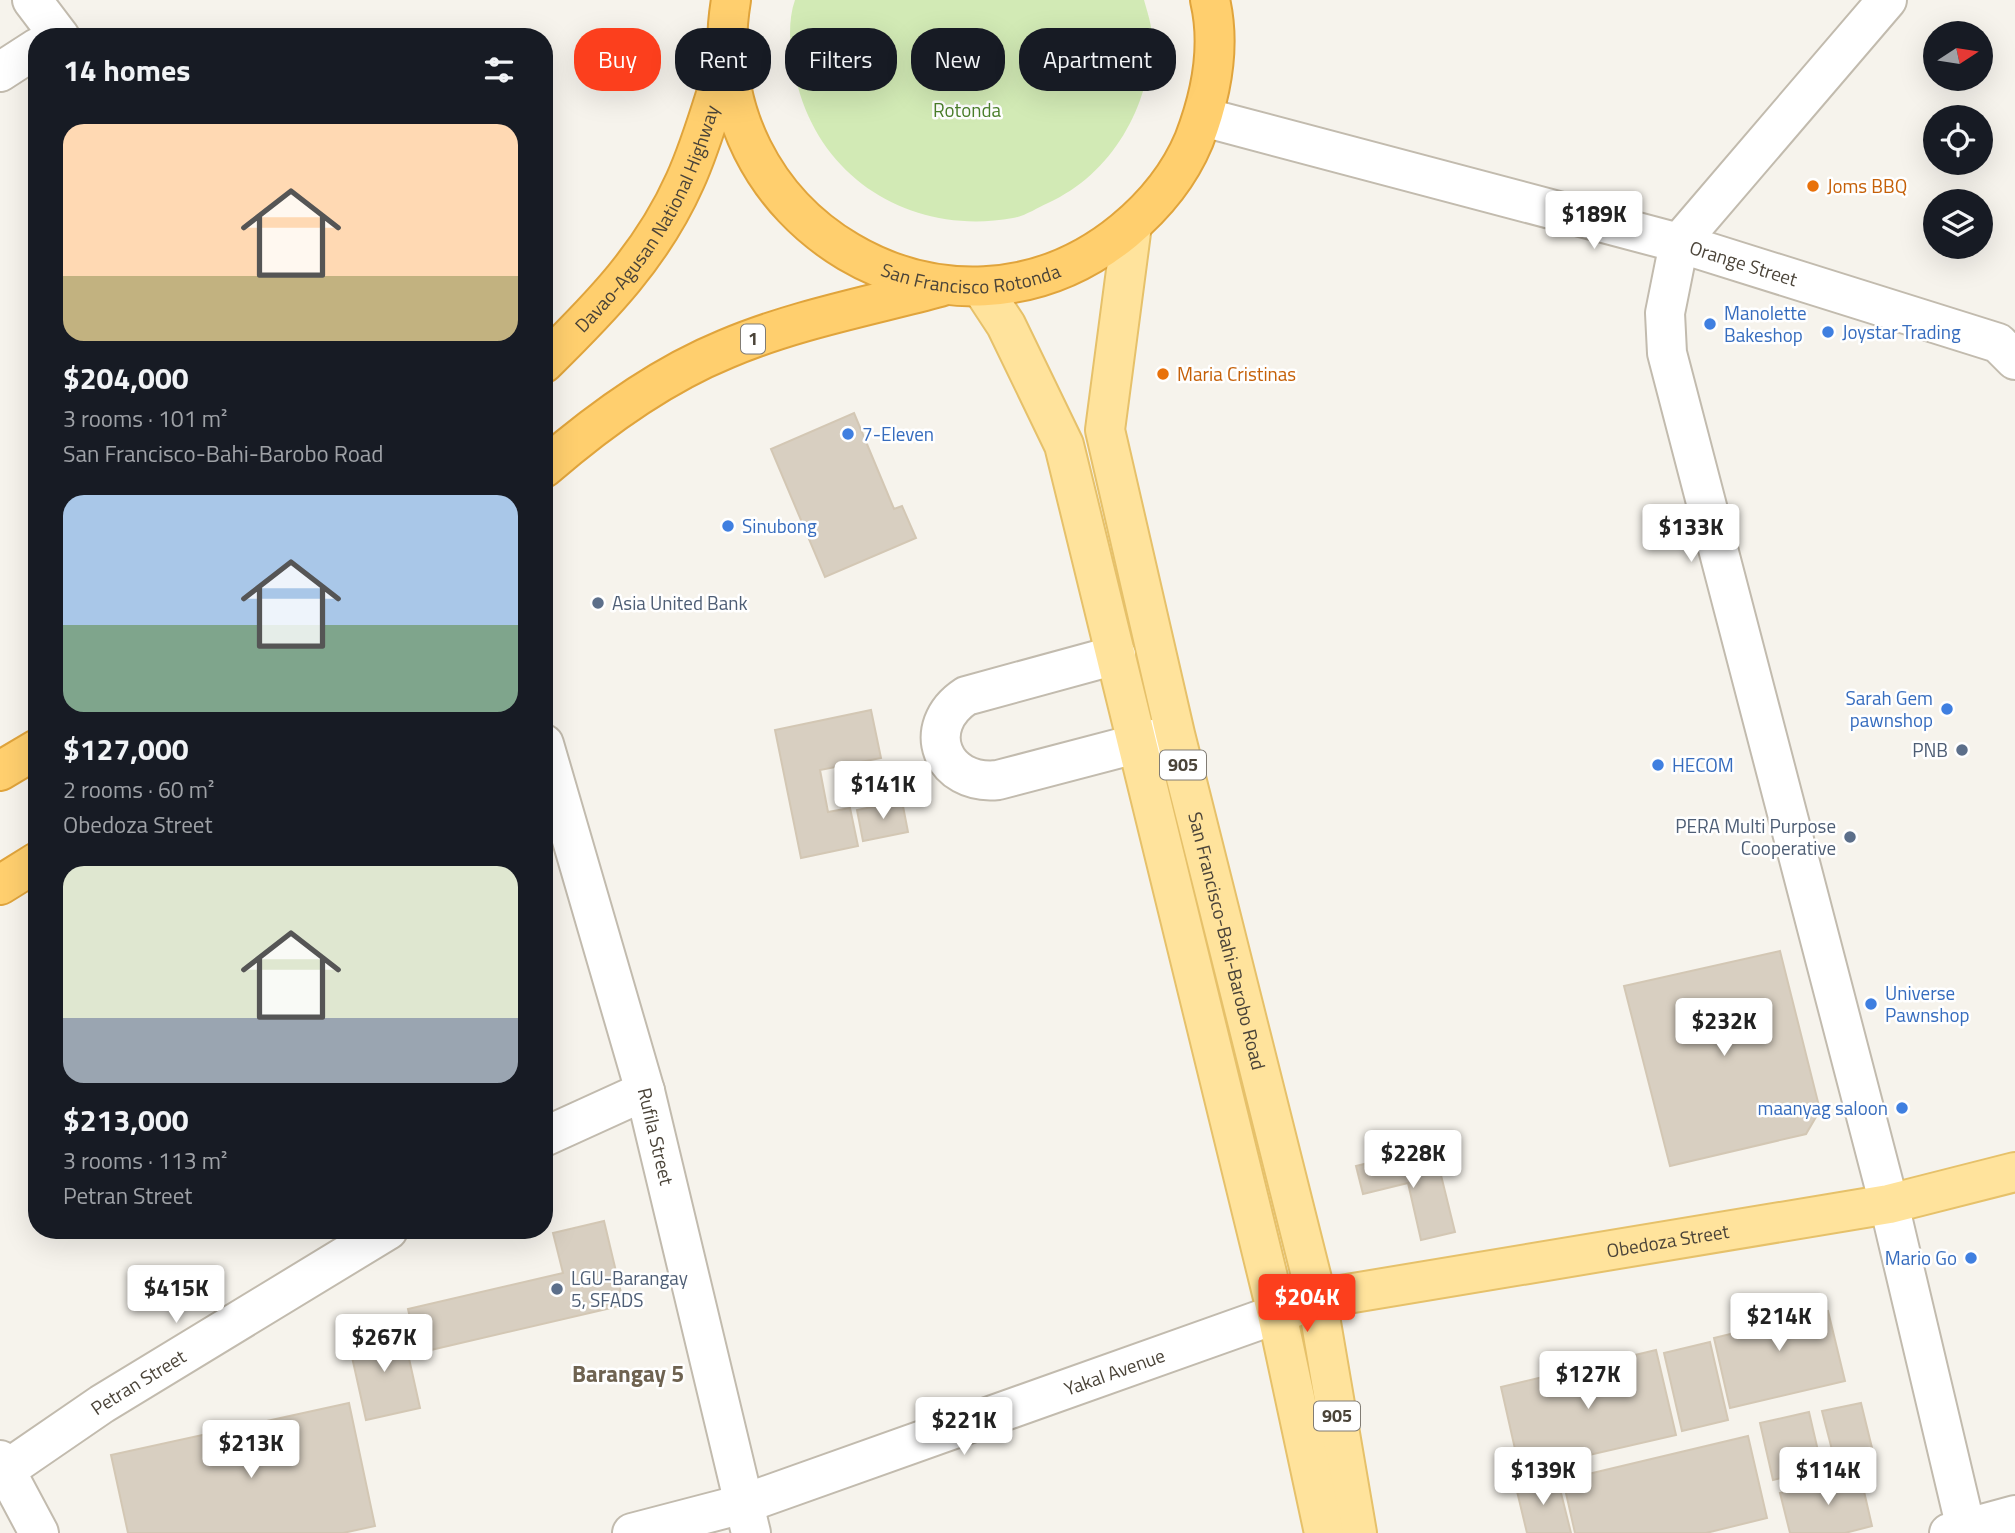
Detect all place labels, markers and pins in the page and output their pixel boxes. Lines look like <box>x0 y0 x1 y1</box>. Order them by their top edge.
place label: Joms BBQ <box>1827 171 1907 200</box>
marker: Joms BBQ <box>1805 178 1821 194</box>
pin: $189K <box>1545 191 1643 251</box>
place label: Manolette Bakeshop <box>1724 298 1807 349</box>
marker: Manolette Bakeshop <box>1702 316 1718 332</box>
place label: Joystar Trading <box>1842 317 1961 346</box>
marker: Joystar Trading <box>1820 324 1836 340</box>
place label: Maria Cristinas <box>1177 359 1296 388</box>
marker: Maria Cristinas <box>1155 366 1171 382</box>
place label: 7-Eleven <box>862 419 934 448</box>
marker: 7-Eleven <box>840 426 856 442</box>
pin: $133K <box>1642 504 1740 564</box>
place label: Sinubong <box>742 511 817 540</box>
marker: Sinubong <box>720 518 736 534</box>
place label: Asia United Bank <box>612 588 748 617</box>
marker: Asia United Bank <box>590 595 606 611</box>
place label: Sarah Gem pawnshop <box>1846 683 1933 734</box>
marker: Sarah Gem pawnshop <box>1939 701 1955 717</box>
place label: PNB <box>1912 735 1948 764</box>
marker: PNB <box>1954 742 1970 758</box>
place label: HECOM <box>1672 750 1734 779</box>
marker: HECOM <box>1650 757 1666 773</box>
pin: $141K <box>834 762 932 821</box>
place label: PERA Multi Purpose Cooperative <box>1675 811 1836 862</box>
marker: PERA Multi Purpose Cooperative <box>1842 829 1858 845</box>
place label: Universe Pawnshop <box>1885 978 1969 1029</box>
marker: Universe Pawnshop <box>1863 996 1879 1012</box>
pin: $232K <box>1675 998 1773 1058</box>
place label: maanyag saloon <box>1758 1093 1888 1122</box>
marker: maanyag saloon <box>1894 1100 1910 1116</box>
pin: $228K <box>1364 1130 1462 1190</box>
place label: Mario Go <box>1885 1243 1957 1272</box>
marker: Mario Go <box>1963 1250 1979 1266</box>
place label: LGU-Barangay 5, SFADS <box>571 1263 688 1314</box>
pin: $415K <box>127 1266 225 1325</box>
pin: $204K <box>1258 1274 1356 1334</box>
marker: LGU-Barangay 5, SFADS <box>549 1281 565 1297</box>
pin: $214K <box>1730 1294 1828 1353</box>
pin: $267K <box>335 1314 433 1374</box>
pin: $127K <box>1539 1352 1637 1411</box>
pin: $221K <box>915 1398 1013 1457</box>
pin: $213K <box>202 1420 300 1480</box>
pin: $139K <box>1494 1448 1592 1507</box>
pin: $114K <box>1779 1448 1877 1507</box>

